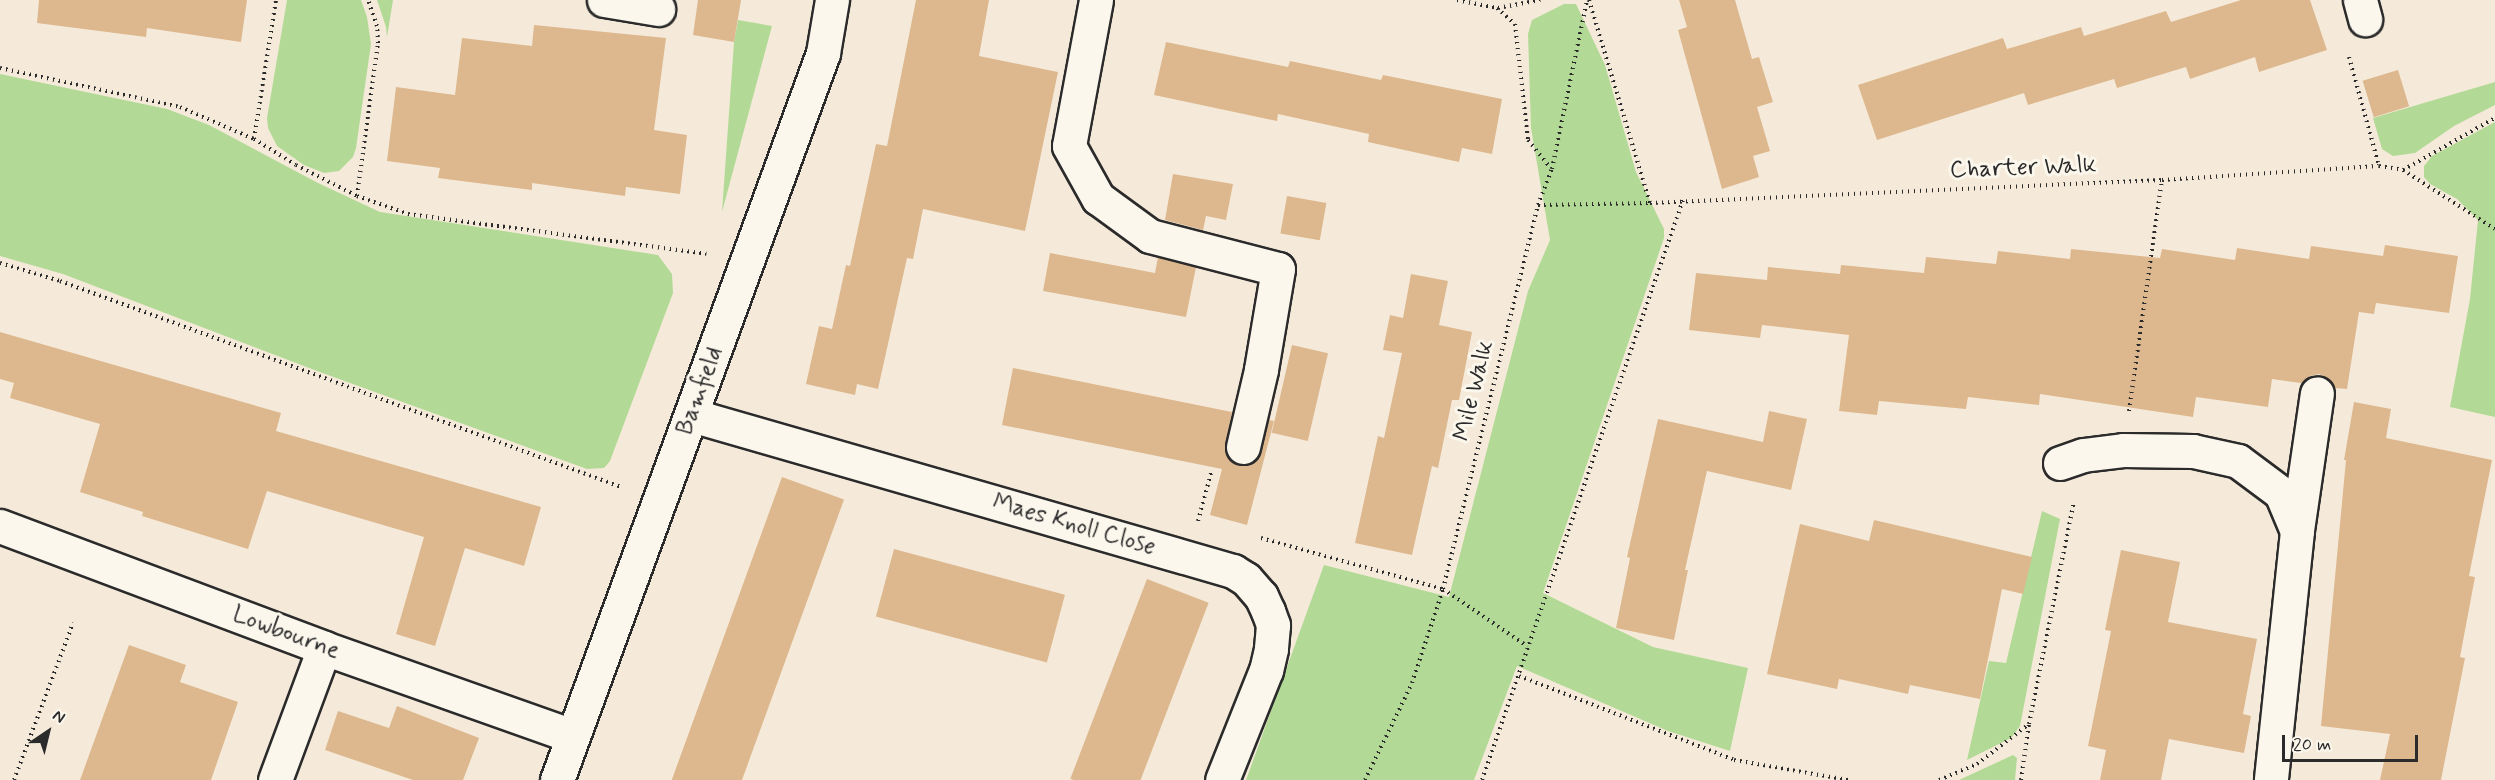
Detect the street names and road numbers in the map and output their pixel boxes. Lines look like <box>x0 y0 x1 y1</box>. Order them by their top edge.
street label: Charter Walk <box>1949 151 2097 185</box>
street label: Mile Walk <box>1448 338 1500 444</box>
street label: Bamfield <box>671 343 729 439</box>
street label: Maes Knoll Close <box>987 487 1161 563</box>
street label: Lowbourne <box>228 600 344 666</box>

